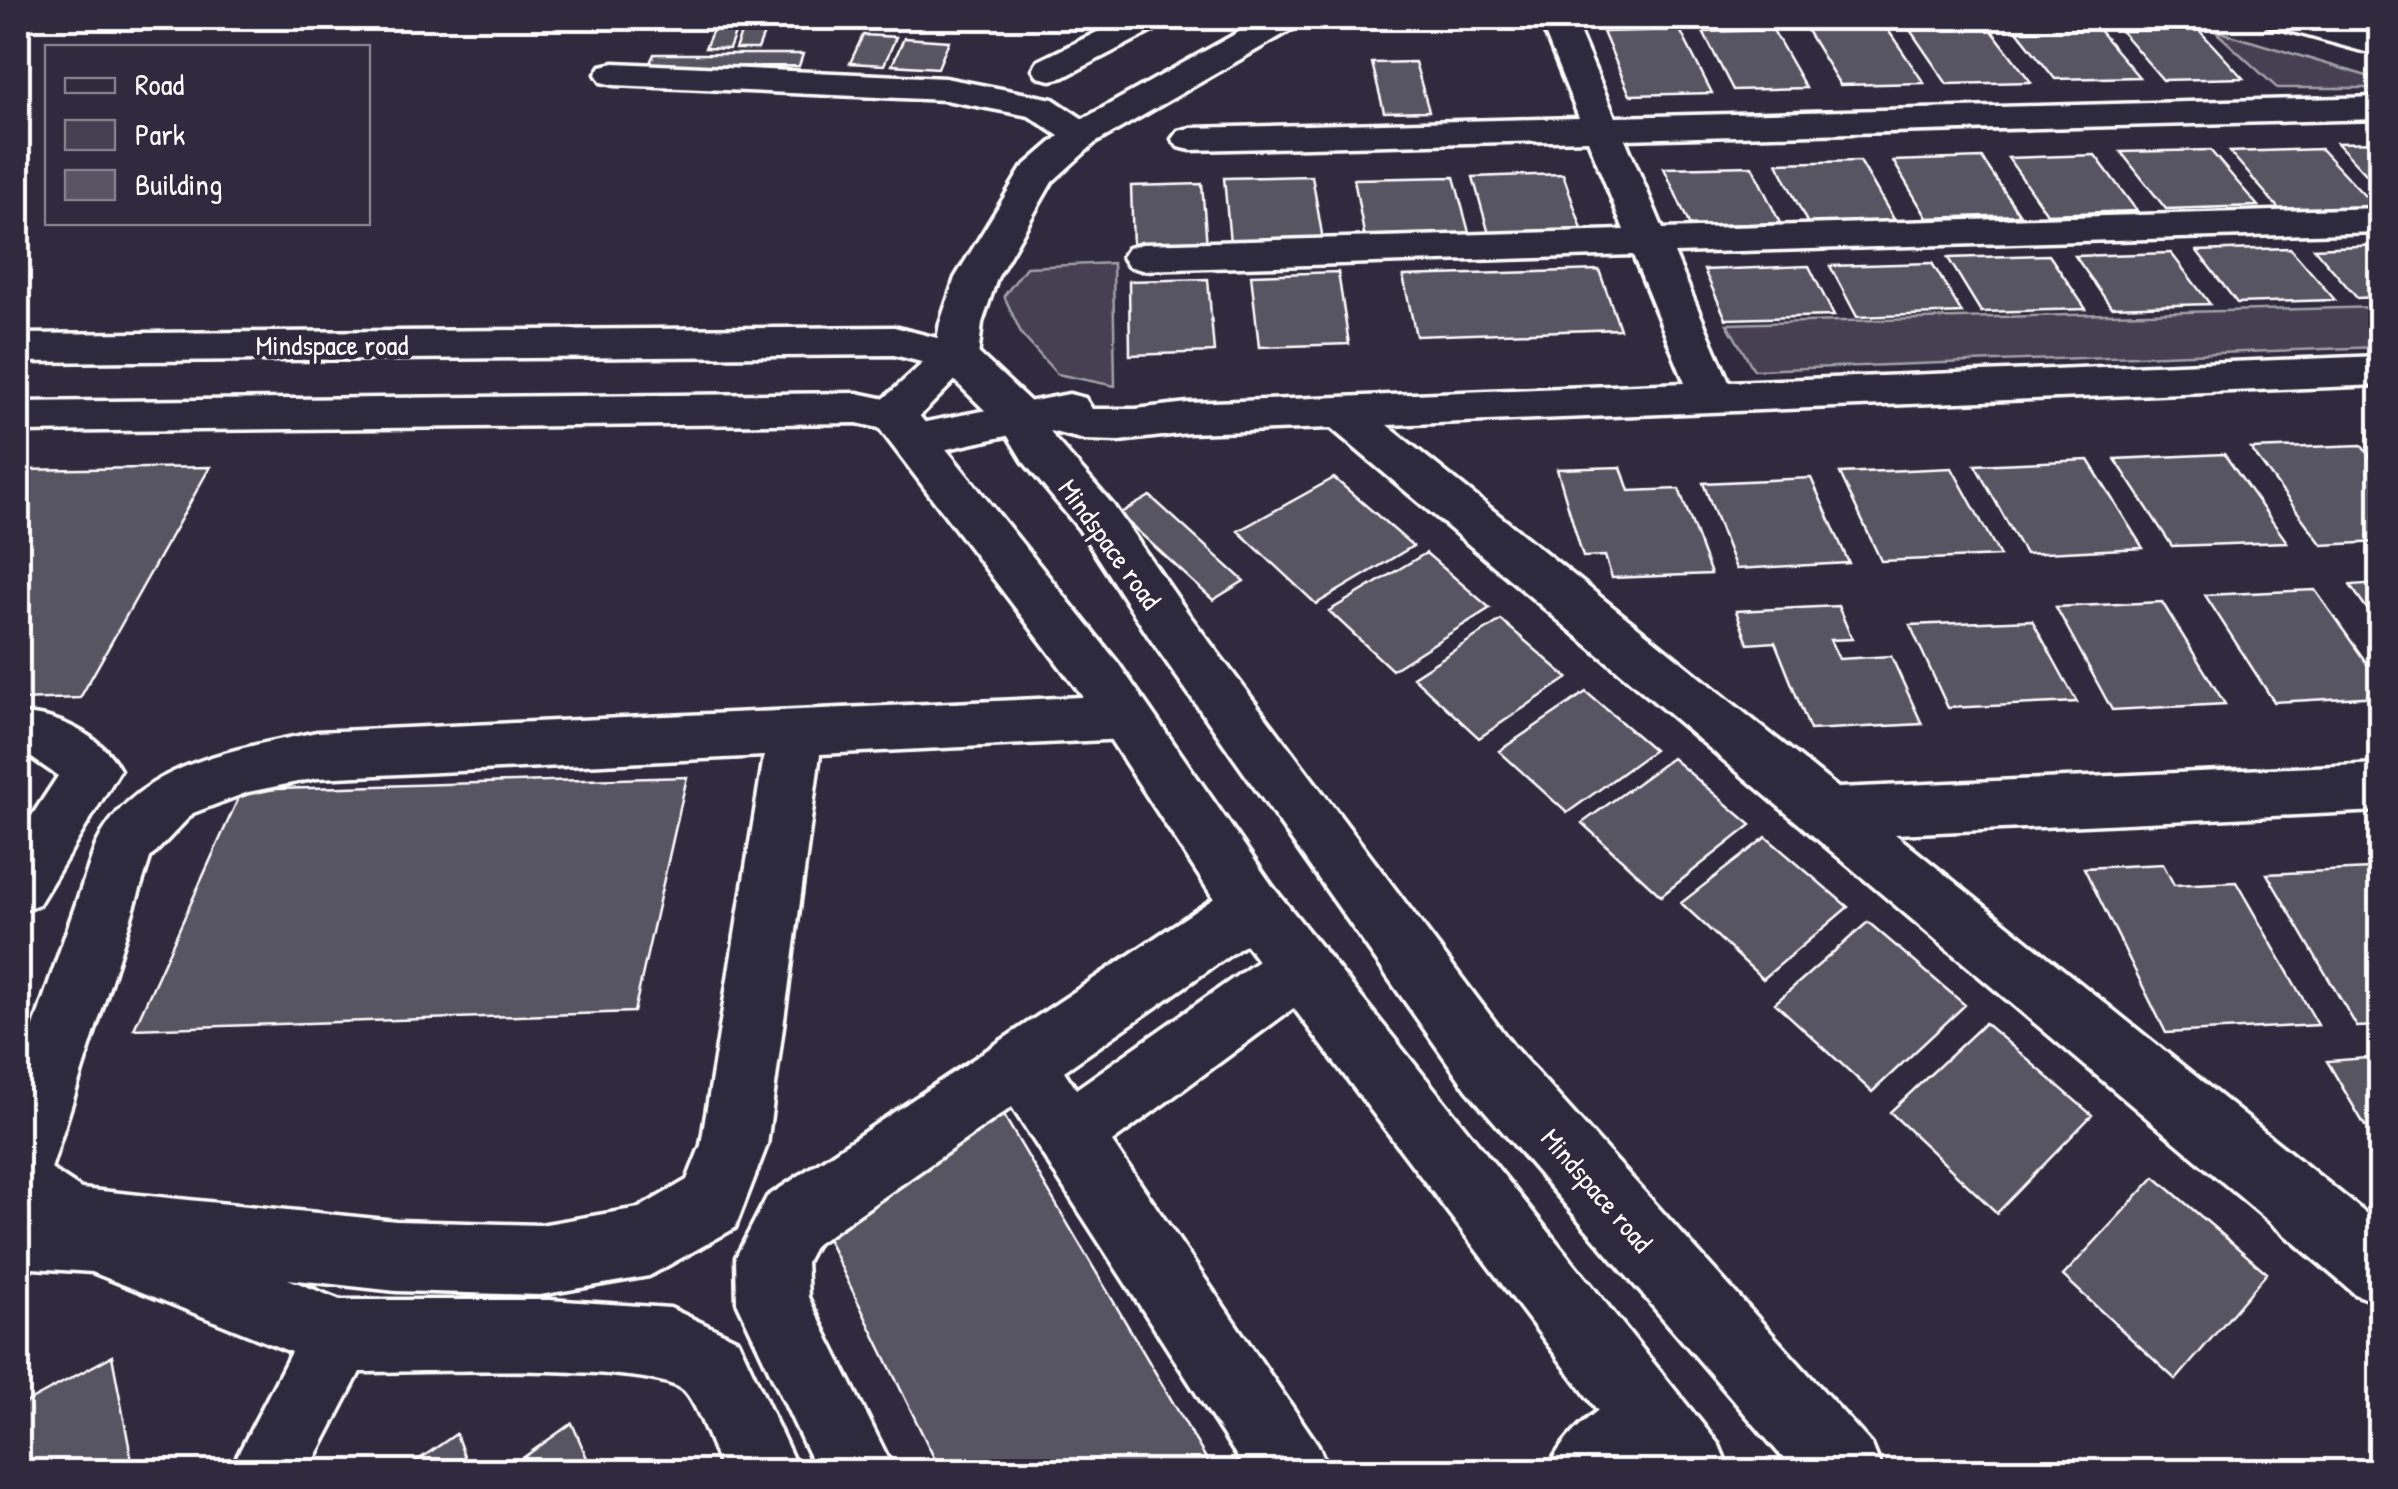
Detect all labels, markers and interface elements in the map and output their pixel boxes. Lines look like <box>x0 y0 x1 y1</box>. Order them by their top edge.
legend <box>45 45 370 225</box>
text: Road <box>135 64 184 104</box>
text: Park <box>135 114 185 154</box>
text: Building <box>135 164 222 204</box>
street label: Mindspace road <box>256 326 408 364</box>
street label: Mindspace road <box>1050 471 1170 617</box>
street label: Mindspace road <box>1533 1120 1661 1260</box>

